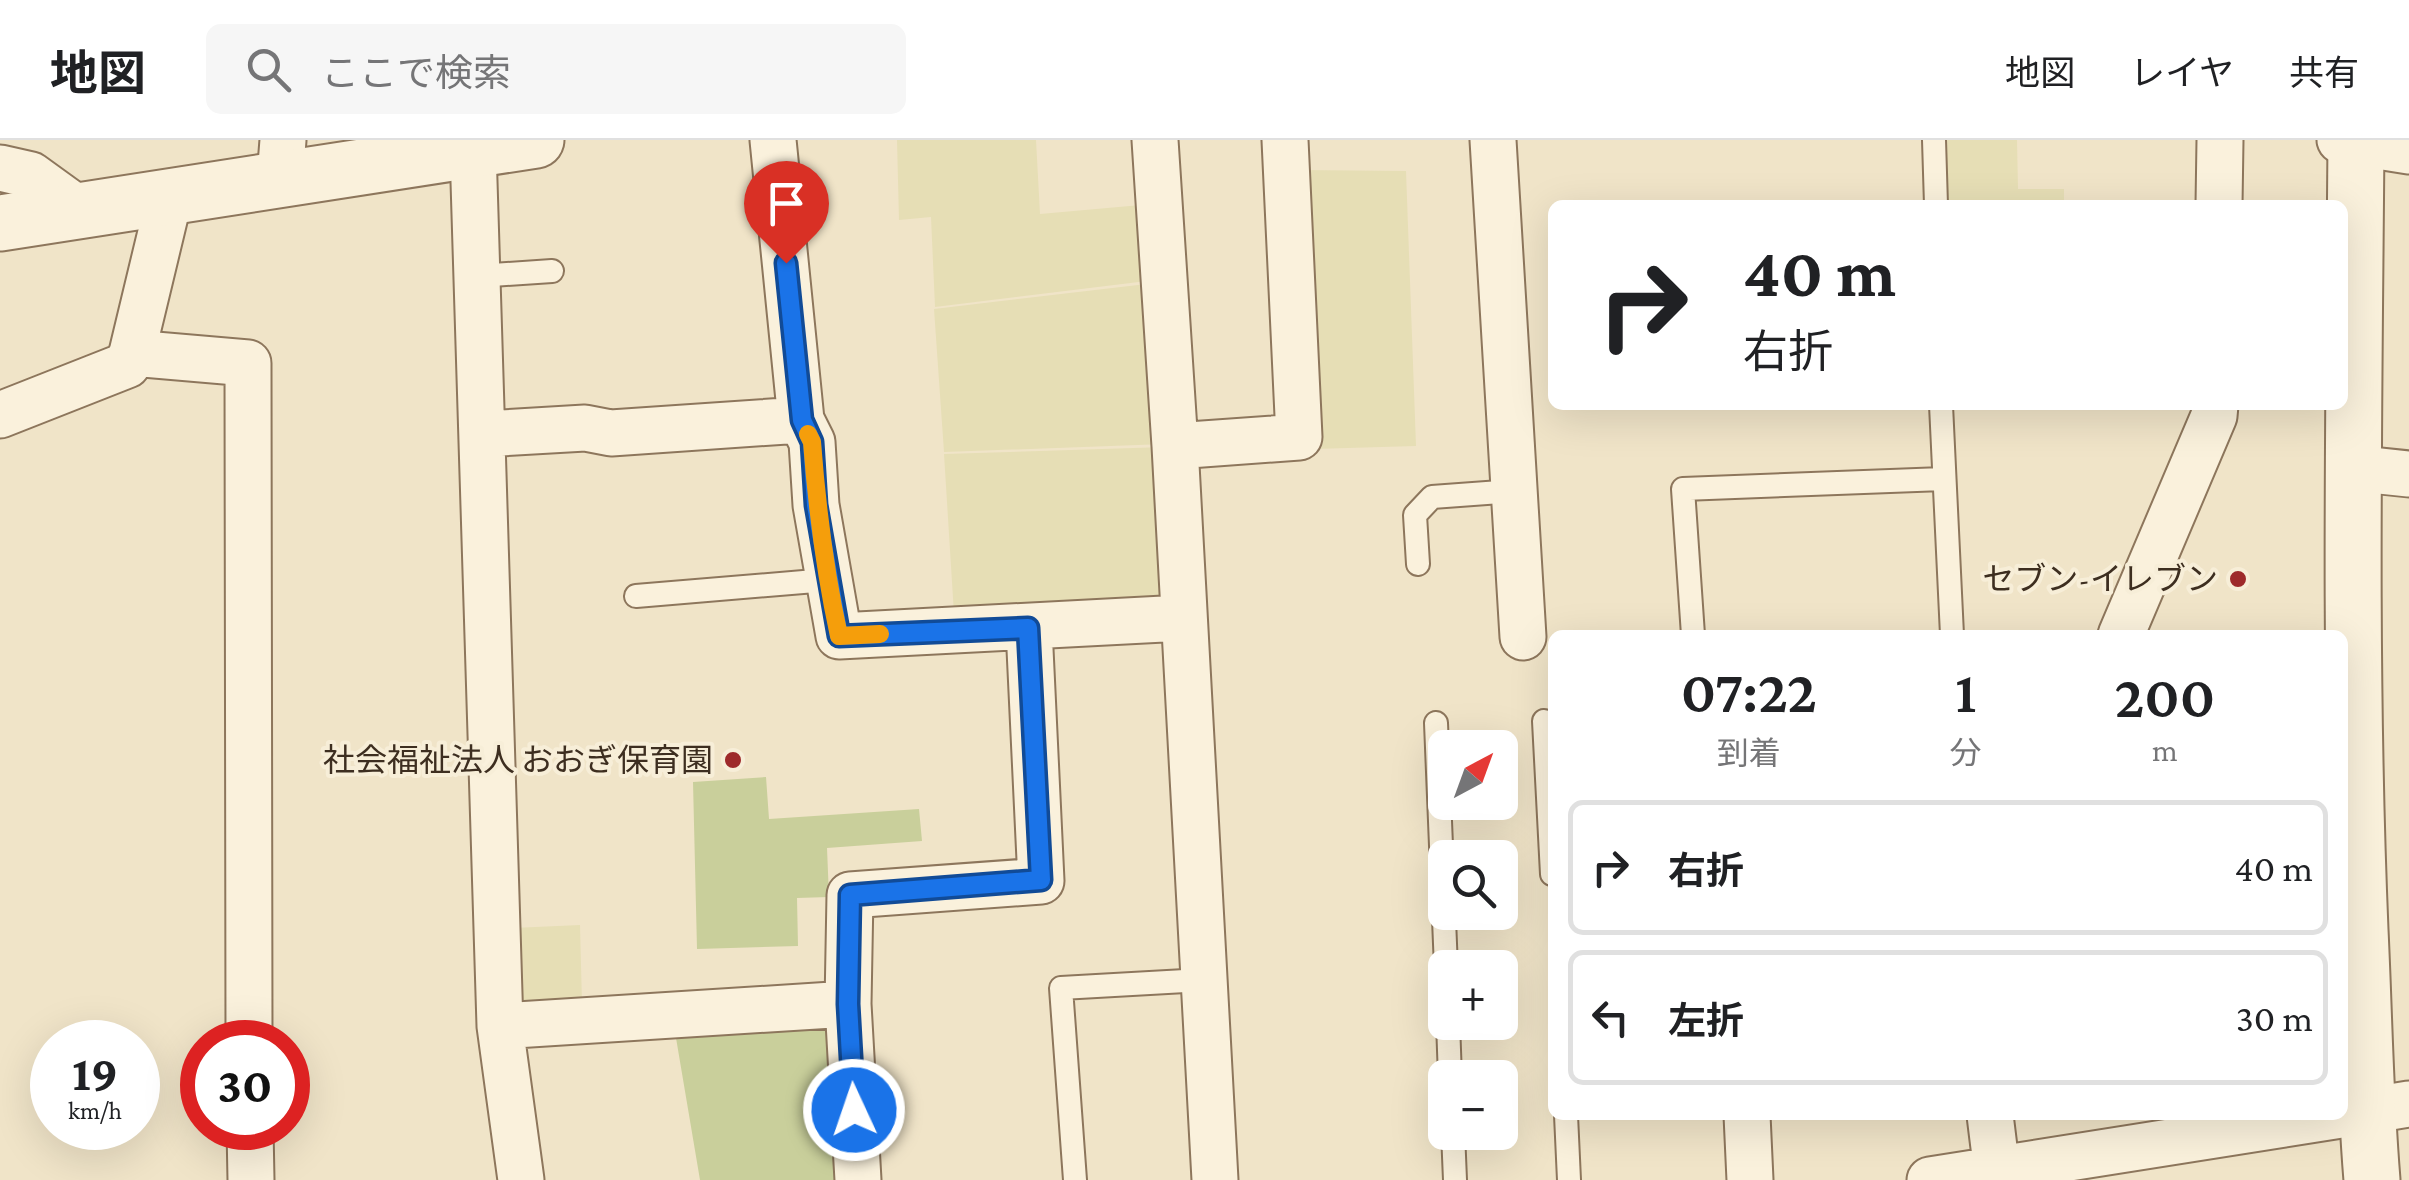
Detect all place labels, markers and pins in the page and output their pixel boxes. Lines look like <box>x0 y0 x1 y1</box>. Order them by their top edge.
pin <box>744 161 829 264</box>
place label: セブン-イレブン <box>1982 561 2218 597</box>
marker: セブン-イレブン <box>2227 568 2249 590</box>
place label: 社会福祉法人 おおぎ保育園 <box>323 742 713 778</box>
marker: 社会福祉法人 おおぎ保育園 <box>722 749 744 771</box>

